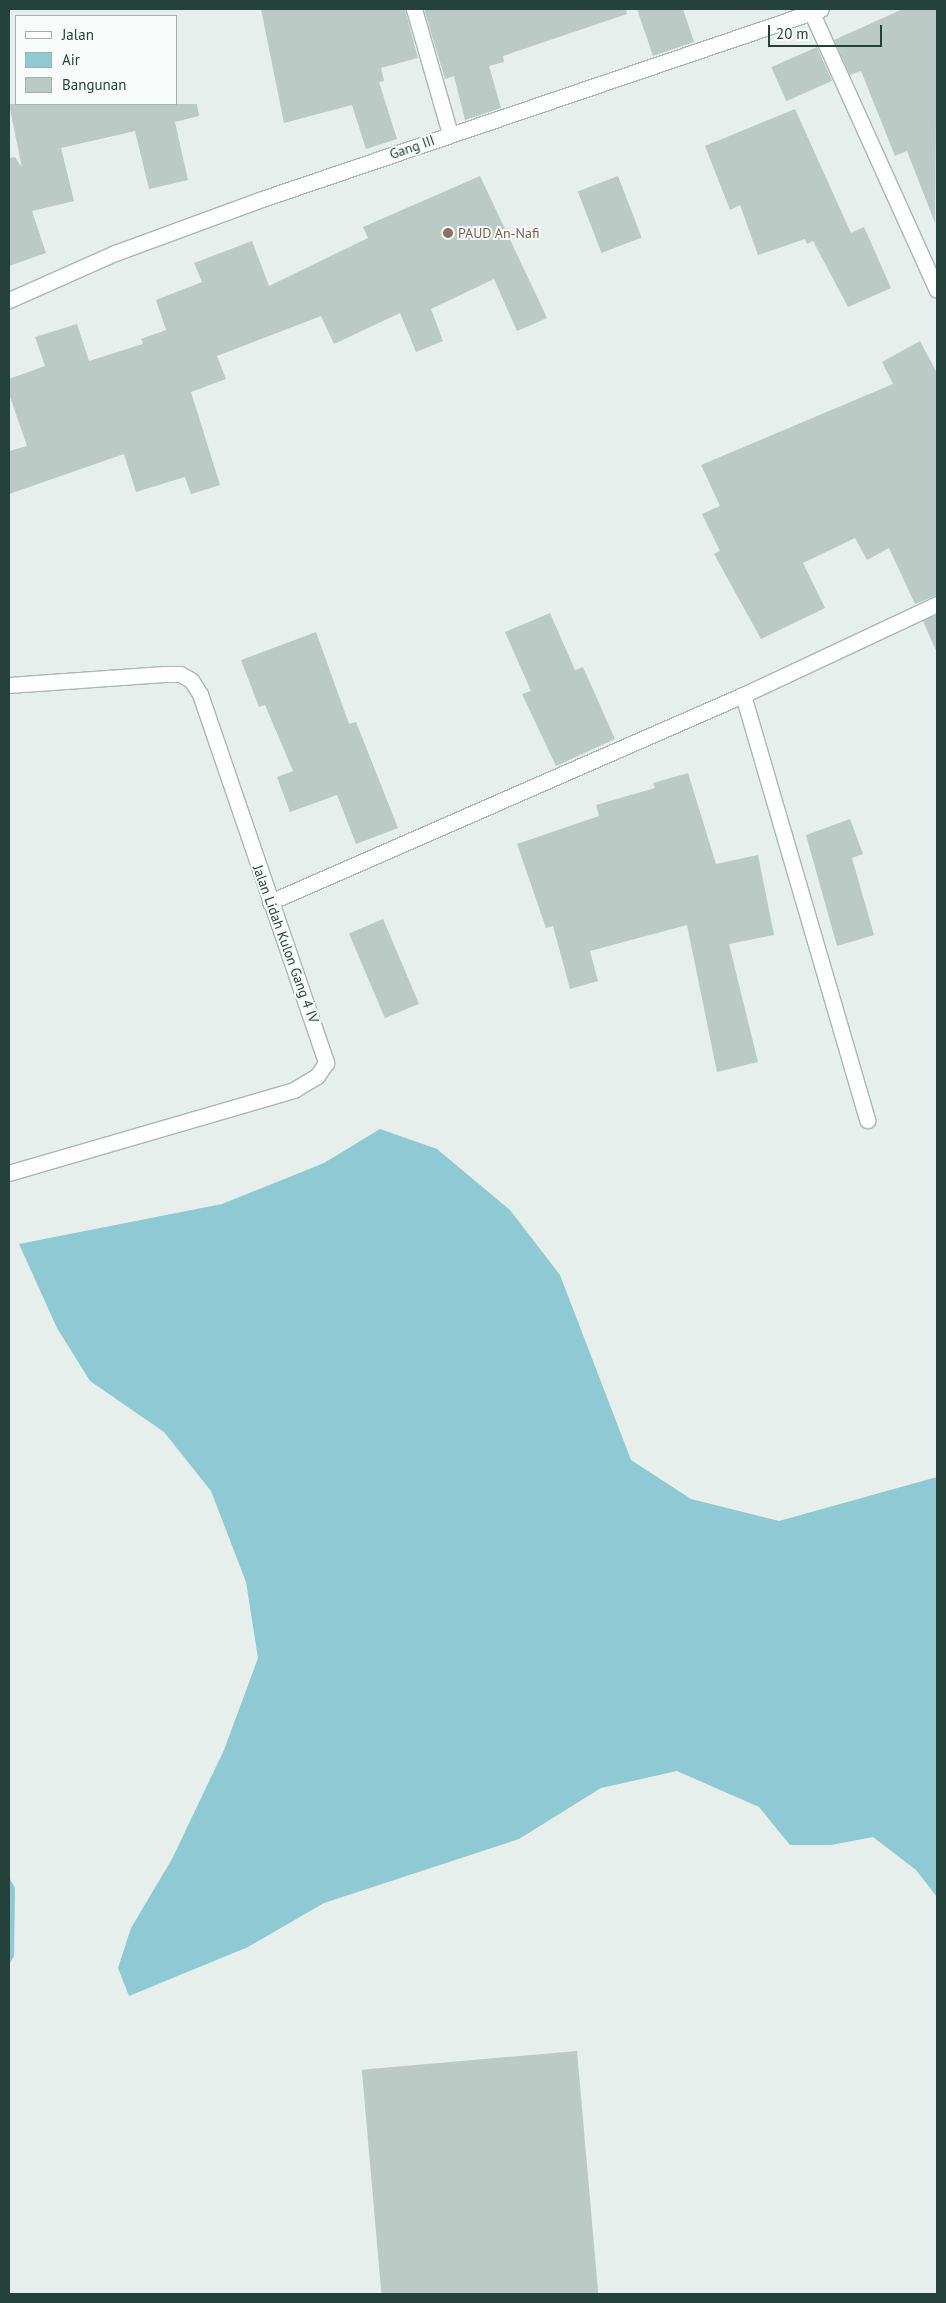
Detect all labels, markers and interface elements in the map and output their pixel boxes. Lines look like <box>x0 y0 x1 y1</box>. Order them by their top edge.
legend <box>15 15 178 105</box>
scale bar <box>771 15 885 47</box>
text: 20 m <box>776 24 809 43</box>
text: Jalan <box>62 25 94 44</box>
text: Air <box>62 50 80 69</box>
text: Bangunan <box>62 75 126 94</box>
street label: Gang III <box>387 131 437 163</box>
place label: PAUD An-Nafi <box>458 225 540 241</box>
marker: PAUD An-Nafi <box>442 227 454 239</box>
street label: Jalan Lidah Kulon Gang 4 IV <box>250 863 322 1025</box>

